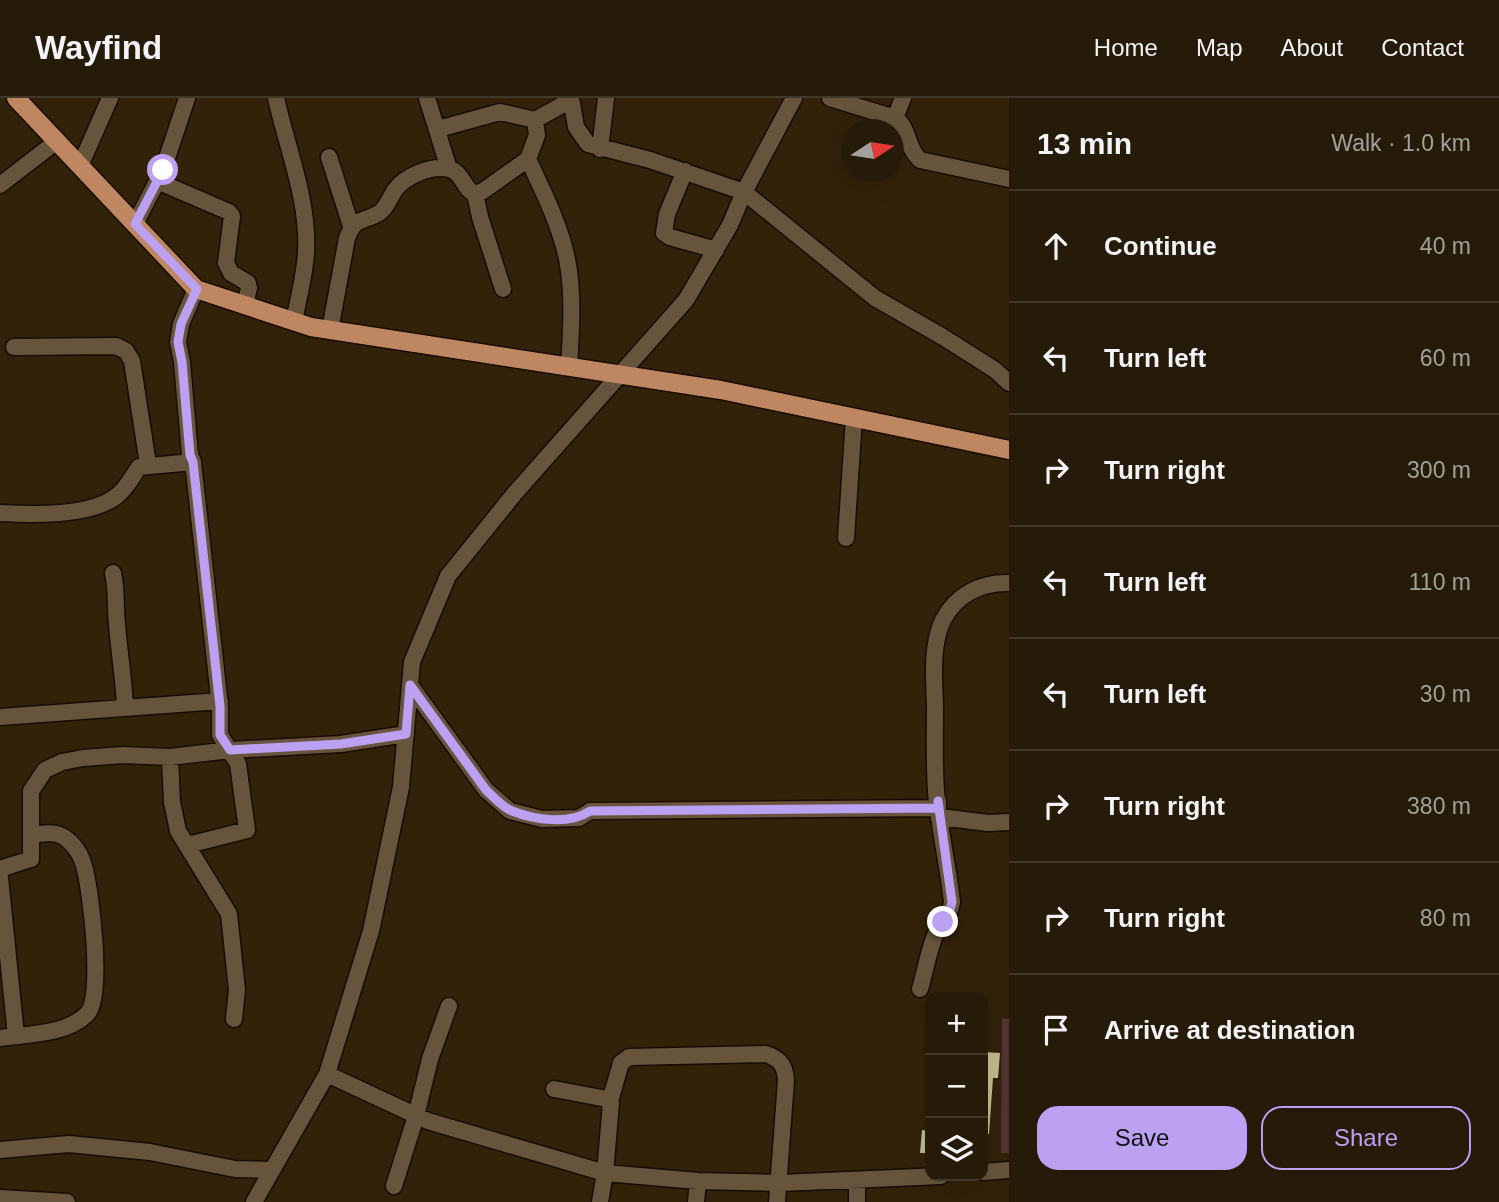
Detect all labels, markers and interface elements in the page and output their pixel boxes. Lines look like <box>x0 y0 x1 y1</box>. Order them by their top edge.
text: Wayfind <box>35 29 162 66</box>
text: Home <box>1094 34 1158 61</box>
text: Map <box>1196 34 1243 61</box>
text: About <box>1281 34 1343 61</box>
text: Contact <box>1381 34 1464 61</box>
north arrow <box>841 119 904 182</box>
text: 13 min <box>1037 127 1132 160</box>
text: Walk · 1.0 km <box>1331 130 1471 156</box>
route start <box>147 154 178 185</box>
icon: ahead <box>1037 227 1075 265</box>
text: Continue <box>1104 231 1217 261</box>
text: 40 m <box>1420 233 1471 259</box>
icon: left <box>1037 339 1075 377</box>
text: Turn left <box>1104 343 1206 373</box>
text: 60 m <box>1420 345 1471 371</box>
icon: right <box>1037 451 1075 489</box>
text: Turn right <box>1104 455 1225 485</box>
text: 300 m <box>1407 457 1471 483</box>
icon: left <box>1037 563 1075 601</box>
text: Turn left <box>1104 567 1206 597</box>
text: 110 m <box>1409 569 1471 595</box>
icon: left <box>1037 675 1075 713</box>
text: Turn left <box>1104 679 1206 709</box>
text: 30 m <box>1420 681 1471 707</box>
icon: right <box>1037 787 1075 825</box>
text: Turn right <box>1104 791 1225 821</box>
text: 380 m <box>1407 793 1471 819</box>
icon: right <box>1037 899 1075 937</box>
text: Turn right <box>1104 903 1225 933</box>
text: 80 m <box>1420 905 1471 931</box>
route end <box>927 906 958 937</box>
map controls <box>925 992 988 1181</box>
button: + <box>925 992 988 1055</box>
icon: arrive <box>1037 1011 1075 1049</box>
text: Arrive at destination <box>1104 1015 1355 1045</box>
button: − <box>925 1055 988 1118</box>
button: Save <box>1037 1106 1247 1170</box>
button: Share <box>1261 1106 1471 1170</box>
button: layers <box>925 1118 988 1181</box>

